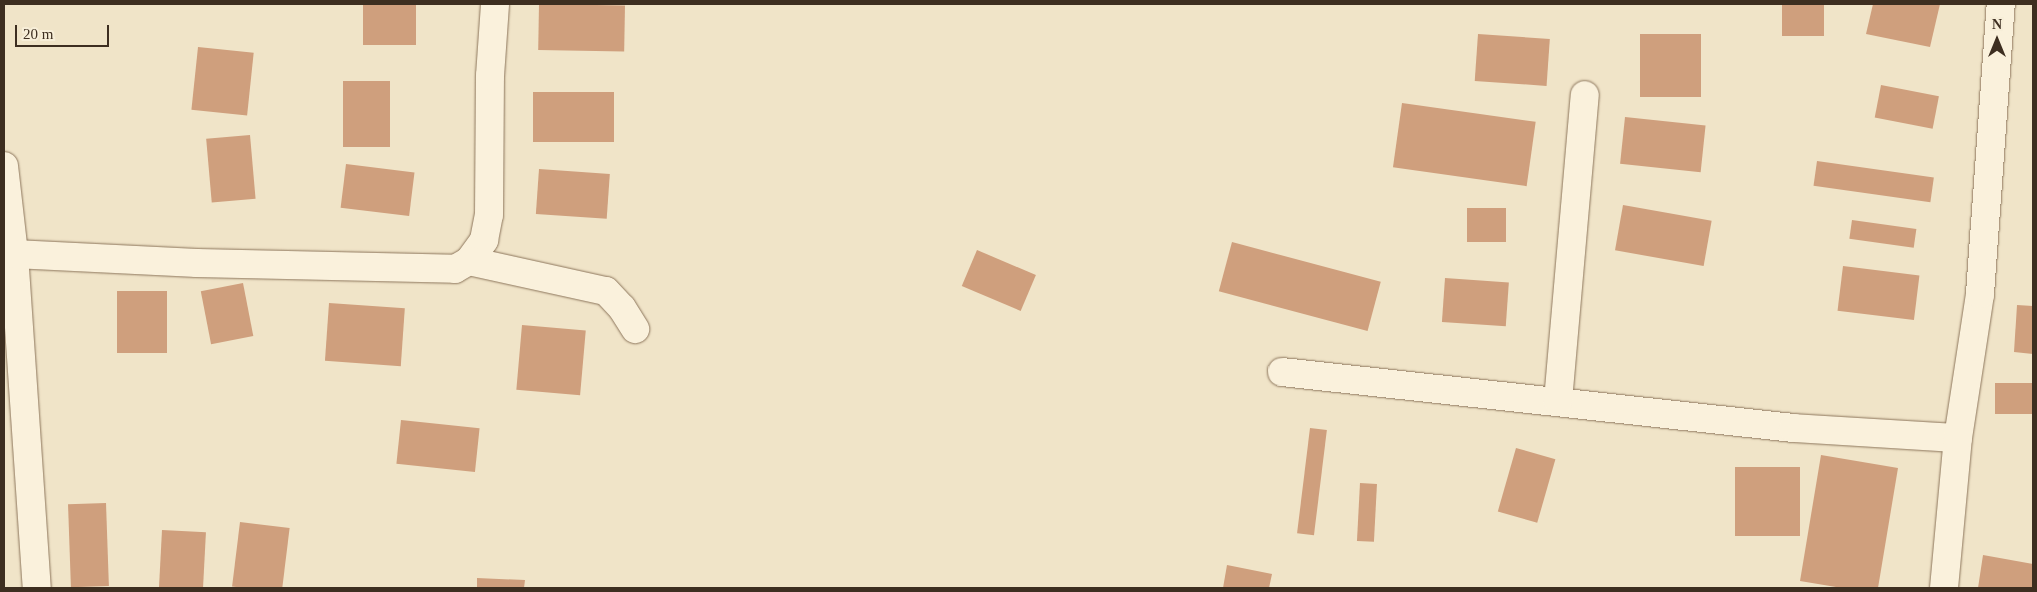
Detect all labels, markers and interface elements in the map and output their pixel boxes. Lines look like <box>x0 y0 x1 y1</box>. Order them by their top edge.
scale bar <box>18 15 111 47</box>
north arrow <box>1972 15 2022 65</box>
text: N <box>1992 17 2002 32</box>
text: 20 m <box>23 26 53 42</box>

